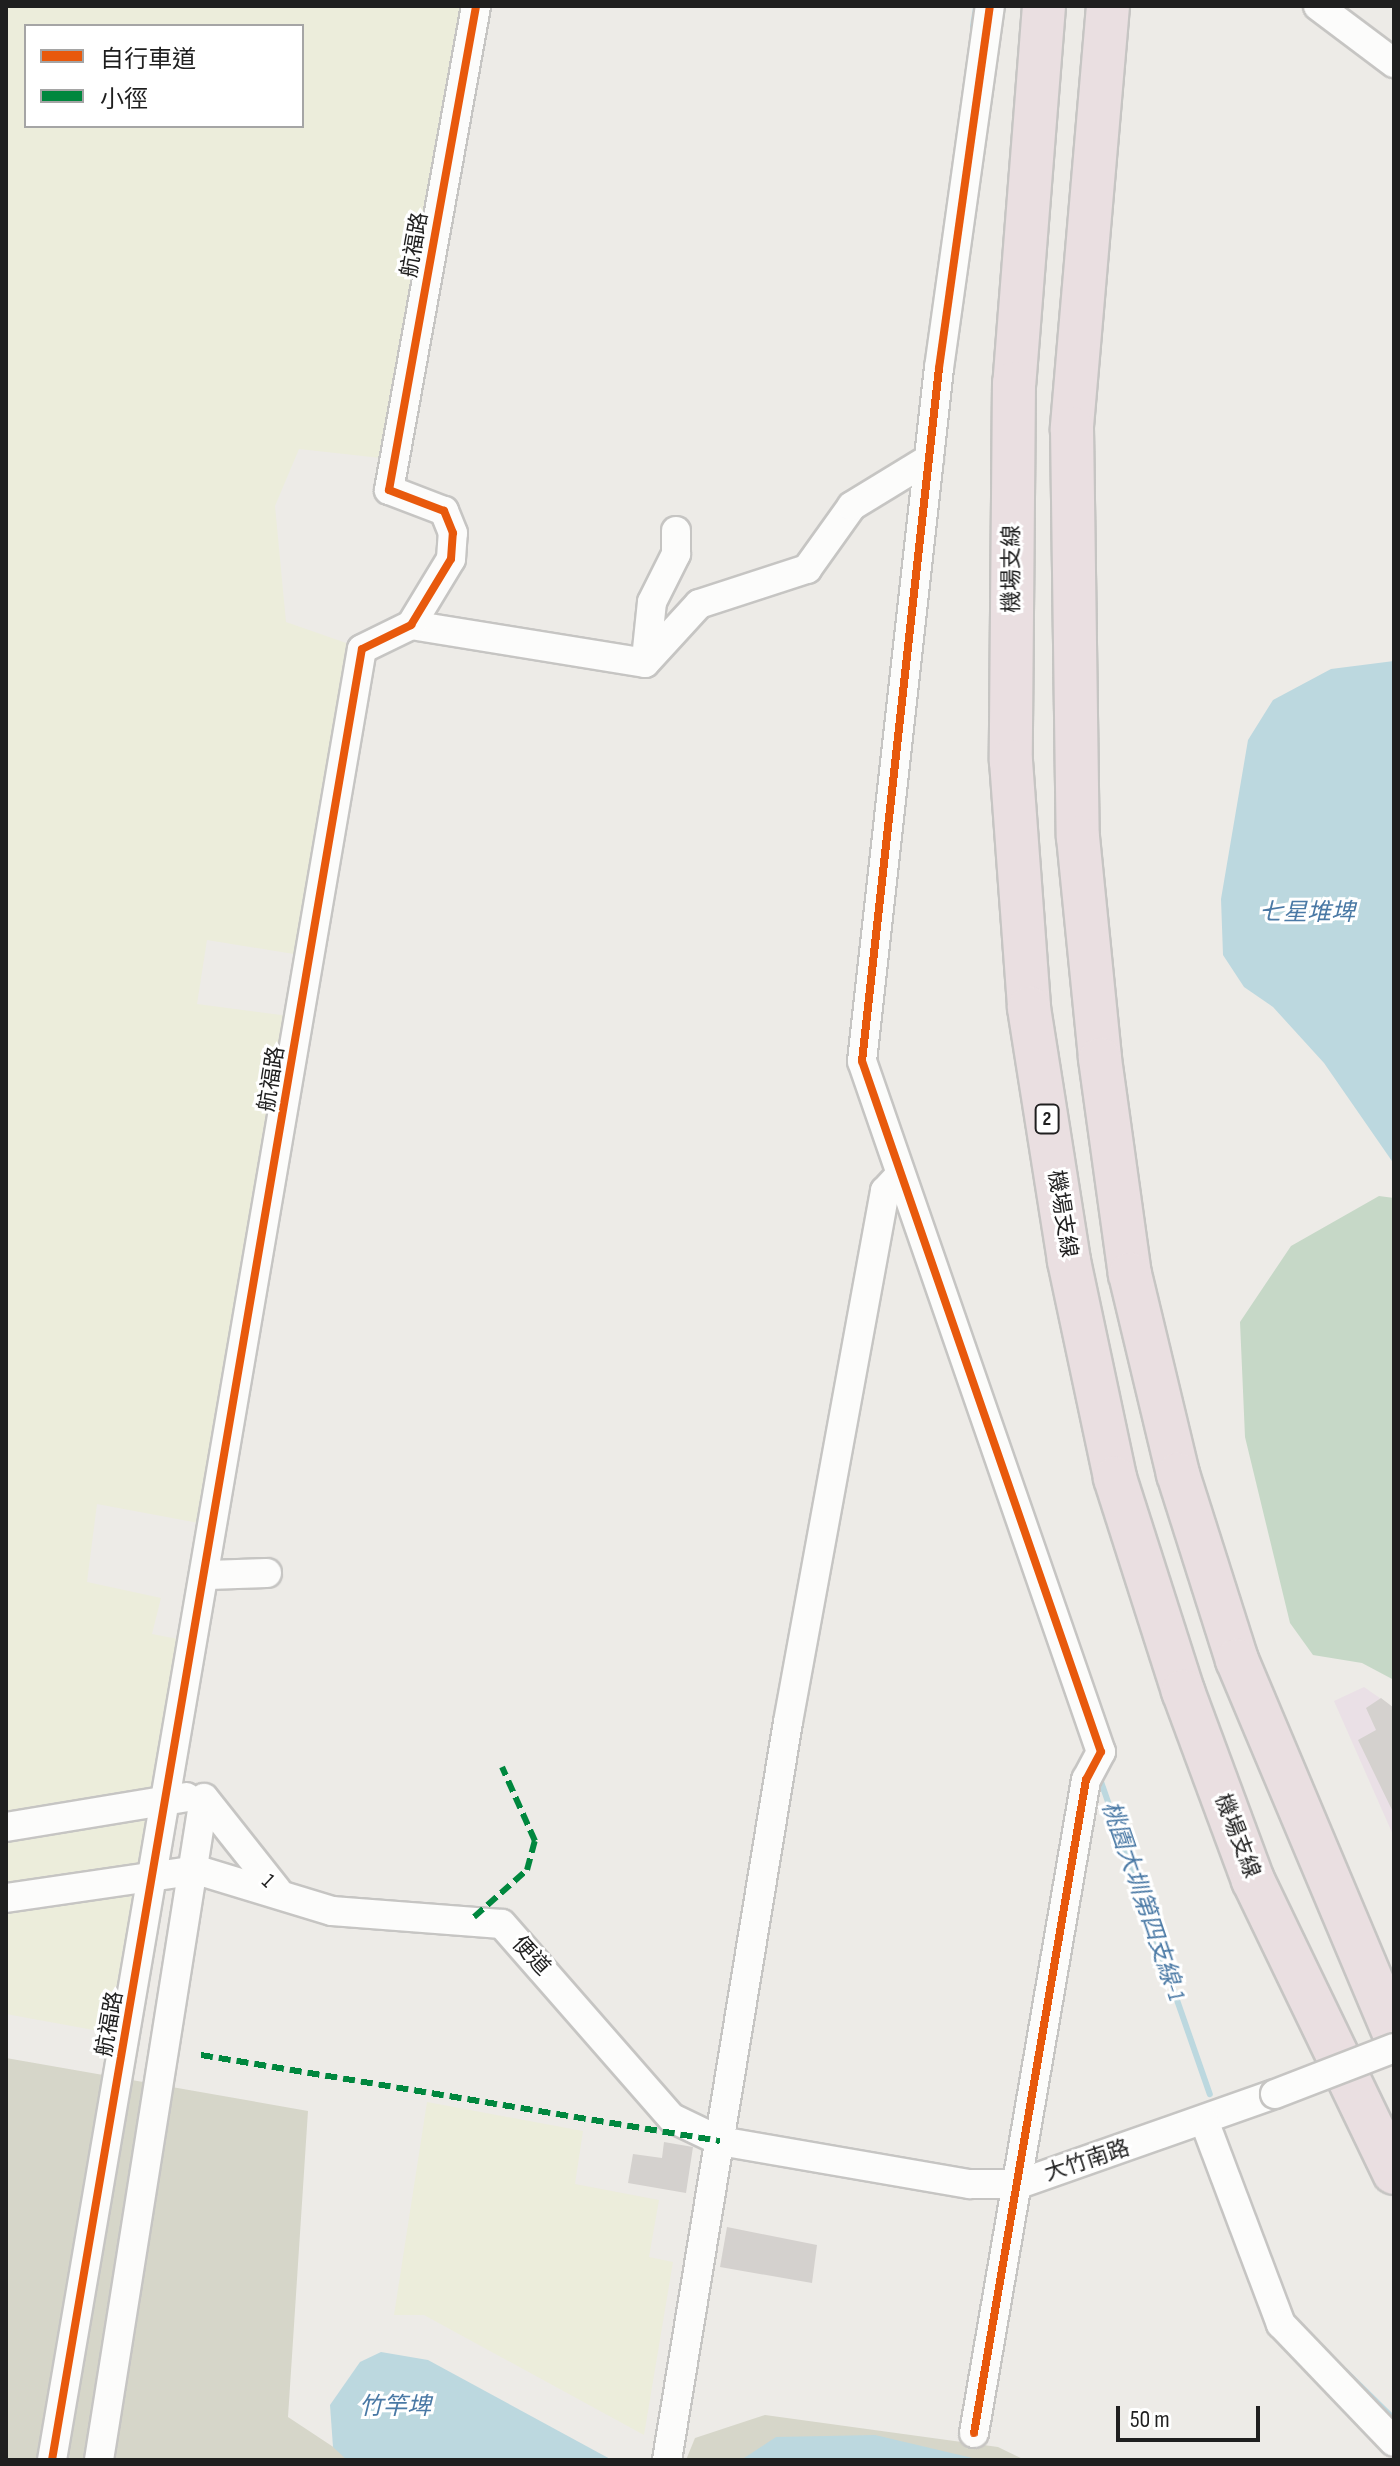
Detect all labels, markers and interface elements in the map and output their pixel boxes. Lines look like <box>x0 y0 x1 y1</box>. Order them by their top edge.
legend <box>24 24 304 128</box>
text: 自行車道 <box>100 45 196 74</box>
text: 小徑 <box>100 85 148 114</box>
street label: 航福路 <box>396 210 434 280</box>
street label: 機場支線 <box>999 525 1025 613</box>
water label: 七星堆埤 <box>1259 899 1355 927</box>
street label: 航福路 <box>254 1044 290 1114</box>
road number: 2 <box>1033 1103 1061 1135</box>
street label: 機場支線 <box>1042 1168 1082 1260</box>
street label: 機場支線 <box>1209 1790 1265 1882</box>
water label: 桃園大圳第四支線-1 <box>1095 1798 1191 2004</box>
street label: 1 <box>256 1869 280 1893</box>
street label: 便道 <box>506 1931 556 1981</box>
street label: 航福路 <box>91 1989 129 2059</box>
street label: 大竹南路 <box>1041 2135 1133 2187</box>
scale bar <box>1120 2390 1264 2440</box>
water label: 竹竿埤 <box>359 2393 431 2421</box>
text: 50 m <box>1130 2405 1170 2434</box>

